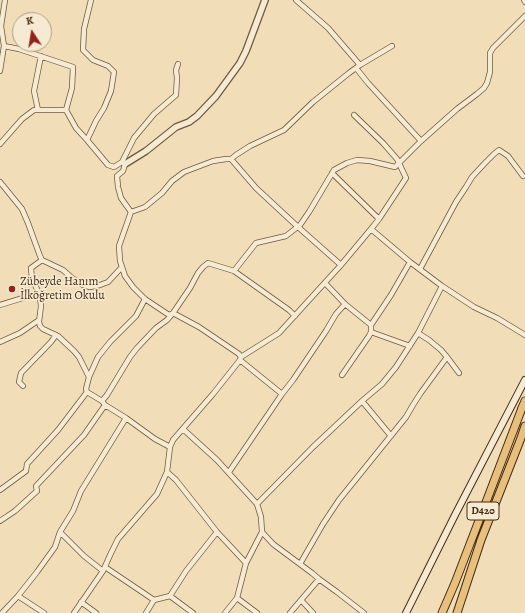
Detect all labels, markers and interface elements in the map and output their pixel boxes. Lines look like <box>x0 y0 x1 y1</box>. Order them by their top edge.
north arrow <box>12 12 52 52</box>
text: K <box>25 13 35 29</box>
place label: Zübeyde Hanım İlköğretim Okulu <box>20 275 105 303</box>
marker: Zübeyde Hanım İlköğretim Okulu <box>7 284 17 294</box>
road number: D420 <box>467 502 499 520</box>

